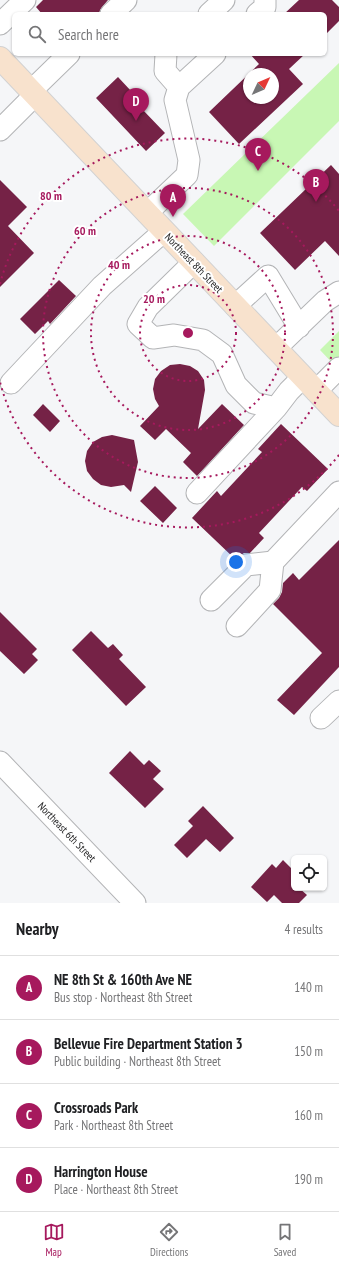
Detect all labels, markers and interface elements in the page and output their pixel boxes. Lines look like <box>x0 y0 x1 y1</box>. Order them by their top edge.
search box <box>12 12 327 56</box>
icon: search <box>26 23 48 45</box>
text: Search here <box>58 25 119 44</box>
north arrow <box>243 68 279 104</box>
pin: D <box>123 88 149 121</box>
pin: C <box>245 138 271 171</box>
pin: B <box>303 169 329 202</box>
pin: A <box>160 184 186 217</box>
text: 80 m <box>40 188 62 203</box>
text: 60 m <box>74 223 96 238</box>
street label: Northeast 8th Street <box>162 230 226 296</box>
text: 40 m <box>108 257 130 272</box>
text: 20 m <box>143 291 165 306</box>
centre of rings <box>181 326 195 340</box>
your location <box>226 552 246 572</box>
street label: Northeast 6th Street <box>35 799 99 865</box>
map controls <box>291 855 327 891</box>
button: locate <box>291 855 327 891</box>
text: Nearby <box>16 918 59 940</box>
text: 4 results <box>284 921 323 938</box>
text: NE 8th St & 160th Ave NE <box>54 970 192 989</box>
text: A <box>26 979 32 996</box>
text: 140 m <box>294 979 323 996</box>
text: Bus stop · Northeast 8th Street <box>54 989 192 1006</box>
text: Bellevue Fire Department Station 3 <box>54 1034 243 1053</box>
text: B <box>26 1043 32 1060</box>
text: 150 m <box>294 1043 323 1060</box>
text: Public building · Northeast 8th Street <box>54 1053 221 1070</box>
text: Crossroads Park <box>54 1098 138 1117</box>
text: C <box>26 1107 32 1124</box>
text: 160 m <box>294 1107 323 1124</box>
text: Park · Northeast 8th Street <box>54 1117 173 1134</box>
text: Harrington House <box>54 1162 148 1181</box>
text: D <box>26 1171 32 1188</box>
text: 190 m <box>294 1171 323 1188</box>
text: Place · Northeast 8th Street <box>54 1181 178 1198</box>
tab: Map <box>43 1221 65 1259</box>
tab: Directions <box>150 1221 188 1259</box>
tab: Saved <box>274 1221 296 1259</box>

